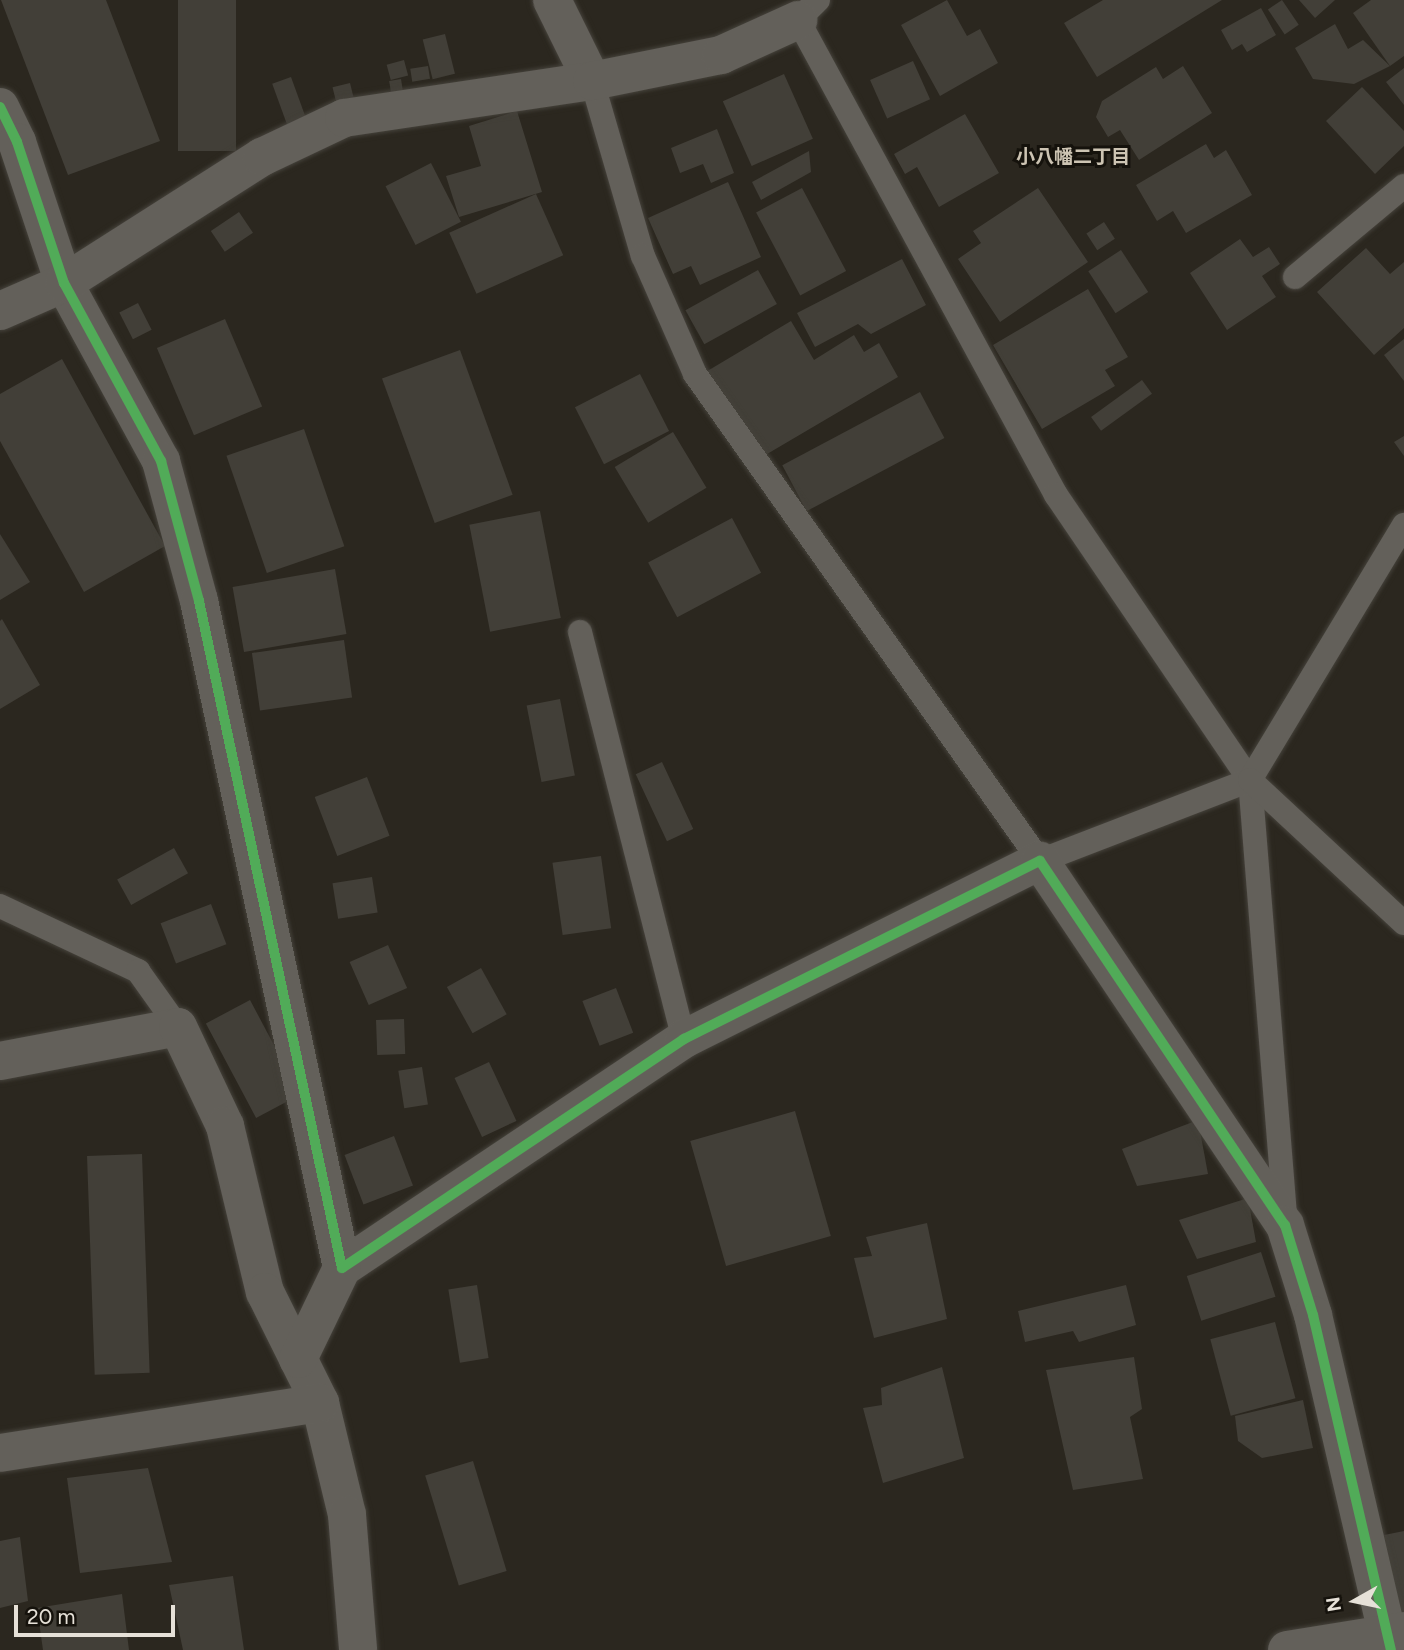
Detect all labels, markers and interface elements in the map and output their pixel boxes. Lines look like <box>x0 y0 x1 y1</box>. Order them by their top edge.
district label: 小八幡二丁目 <box>1016 146 1130 168</box>
north arrow <box>1320 1566 1390 1636</box>
scale bar <box>18 1590 178 1634</box>
text: N <box>1321 1595 1346 1613</box>
text: 20 m <box>27 1604 75 1629</box>

